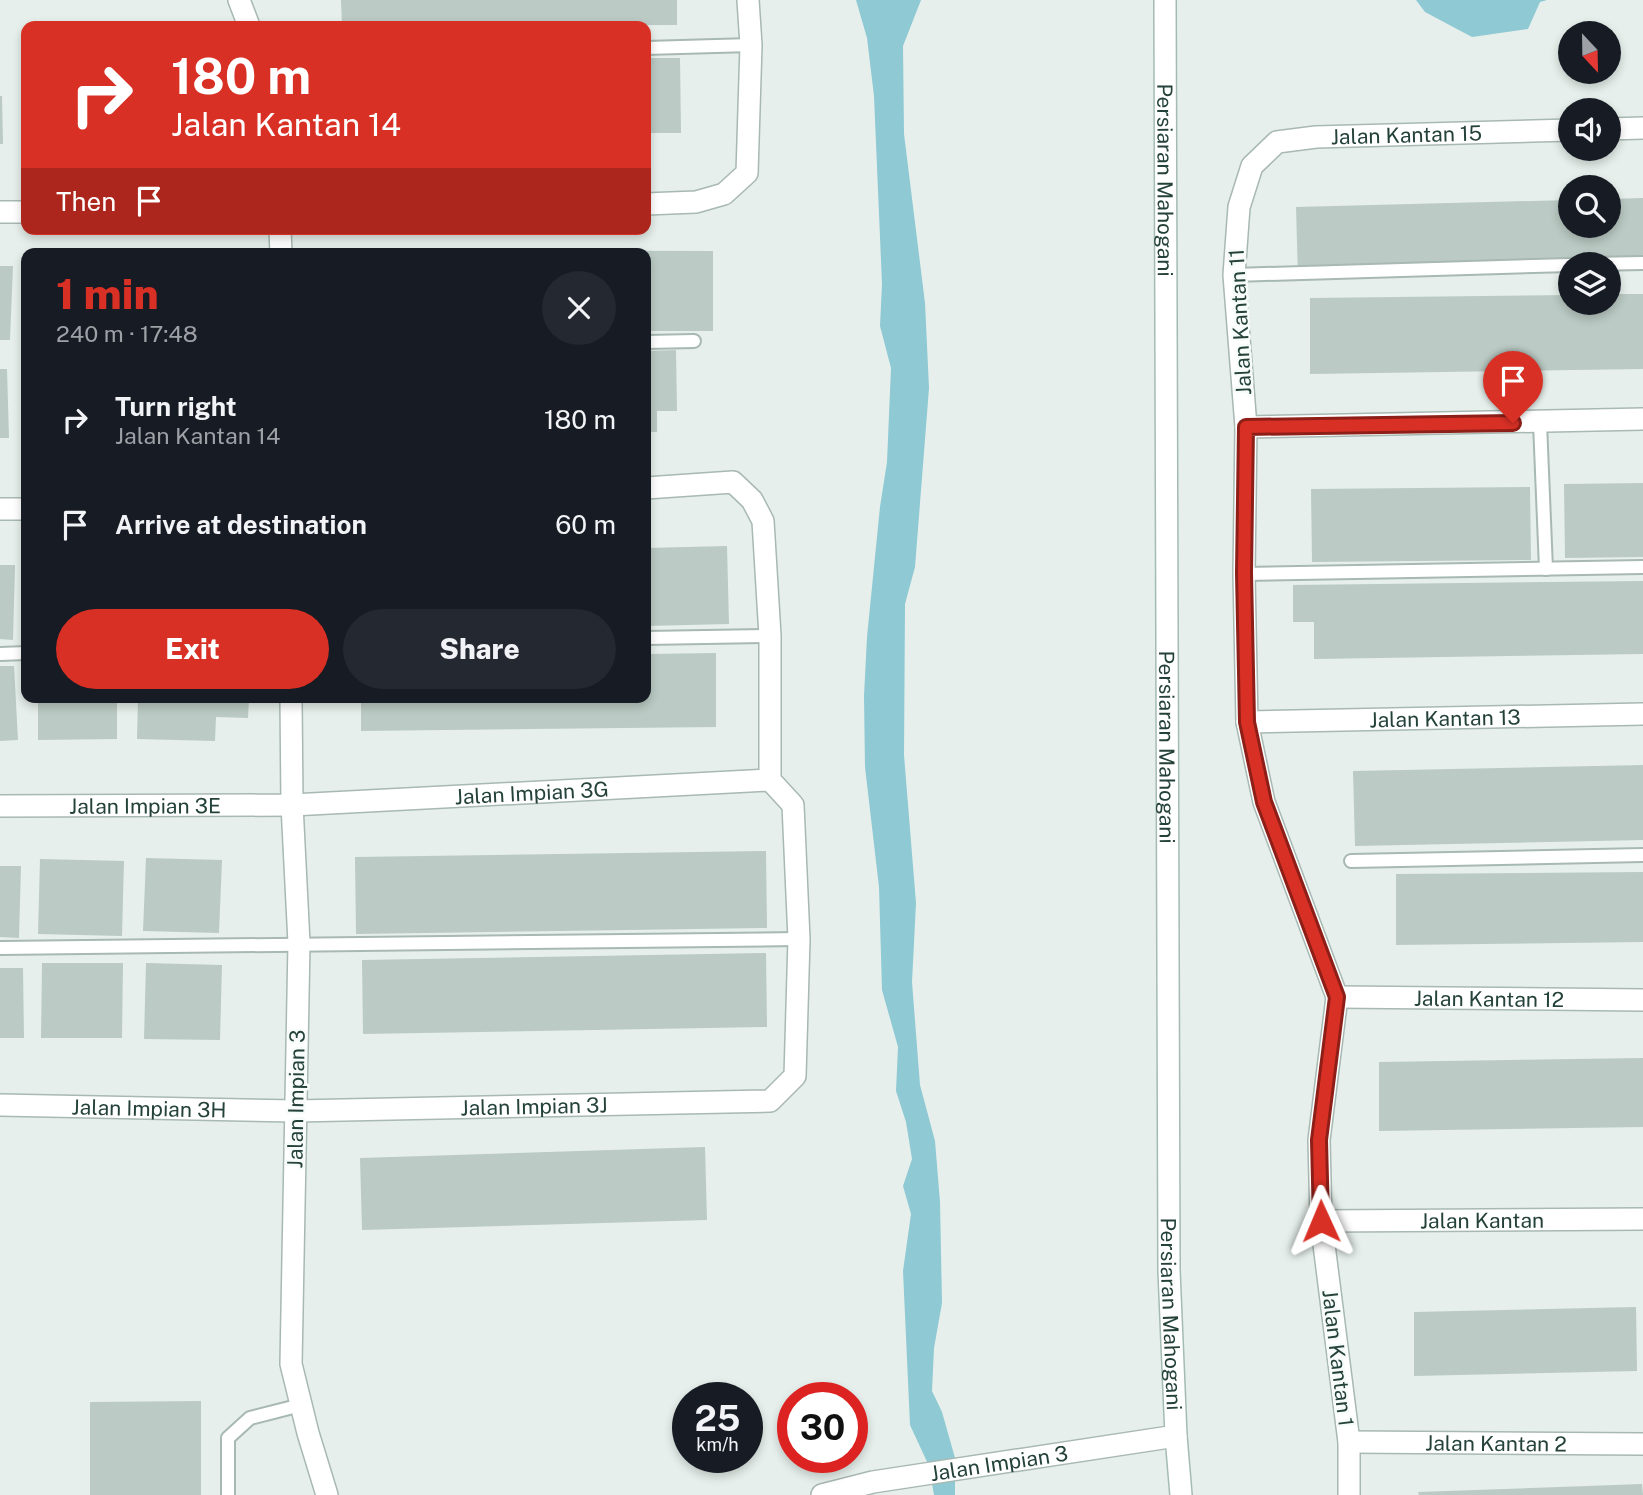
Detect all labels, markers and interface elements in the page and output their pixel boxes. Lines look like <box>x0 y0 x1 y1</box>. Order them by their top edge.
north arrow <box>1558 21 1620 84</box>
map controls <box>1558 21 1621 315</box>
text: 180 m <box>171 47 311 105</box>
icon: right <box>56 49 147 140</box>
street label: Persiaran Mahogani <box>1153 83 1178 277</box>
button: sound <box>1558 98 1621 161</box>
text: Jalan Kantan 14 <box>171 106 401 143</box>
street label: Jalan Kantan 15 <box>1330 120 1482 149</box>
button: search <box>1558 175 1621 238</box>
icon: arrive <box>130 182 168 220</box>
text: Then <box>56 186 116 217</box>
street label: Jalan Kantan 11 <box>1224 248 1256 396</box>
button: layers <box>1558 252 1621 315</box>
text: 1 min <box>56 269 159 318</box>
button: close <box>542 271 616 345</box>
text: 240 m · 17:48 <box>56 320 198 347</box>
pin <box>1483 351 1543 423</box>
icon: arrive <box>1494 362 1532 400</box>
text: Turn right <box>115 391 237 422</box>
icon: right <box>56 401 94 439</box>
text: 180 m <box>544 404 616 435</box>
text: Jalan Kantan 14 <box>115 422 280 449</box>
icon: arrive <box>56 506 94 544</box>
text: Arrive at destination <box>115 509 367 540</box>
text: 60 m <box>555 509 616 540</box>
button: Exit <box>56 609 329 689</box>
button: Share <box>343 609 616 689</box>
street label: Persiaran Mahogani <box>1155 650 1180 844</box>
street label: Jalan Kantan 13 <box>1369 704 1521 732</box>
street label: Jalan Impian 3G <box>454 776 609 809</box>
street label: Jalan Impian 3E <box>69 793 221 818</box>
street label: Jalan Kantan 12 <box>1414 985 1564 1012</box>
street label: Jalan Impian 3 <box>282 1029 310 1169</box>
street label: Jalan Impian 3J <box>460 1092 608 1120</box>
street label: Jalan Impian 3H <box>71 1094 227 1122</box>
position arrow <box>1284 1184 1358 1258</box>
street label: Jalan Kantan <box>1420 1207 1544 1233</box>
street label: Persiaran Mahogani <box>1156 1217 1187 1411</box>
street label: Jalan Kantan 1 <box>1317 1288 1359 1428</box>
speed limit sign: 30 <box>777 1382 868 1473</box>
text: 25 <box>695 1398 740 1439</box>
street label: Jalan Kantan 2 <box>1425 1430 1567 1456</box>
text: km/h <box>696 1434 739 1455</box>
street label: Jalan Impian 3 <box>928 1440 1069 1486</box>

